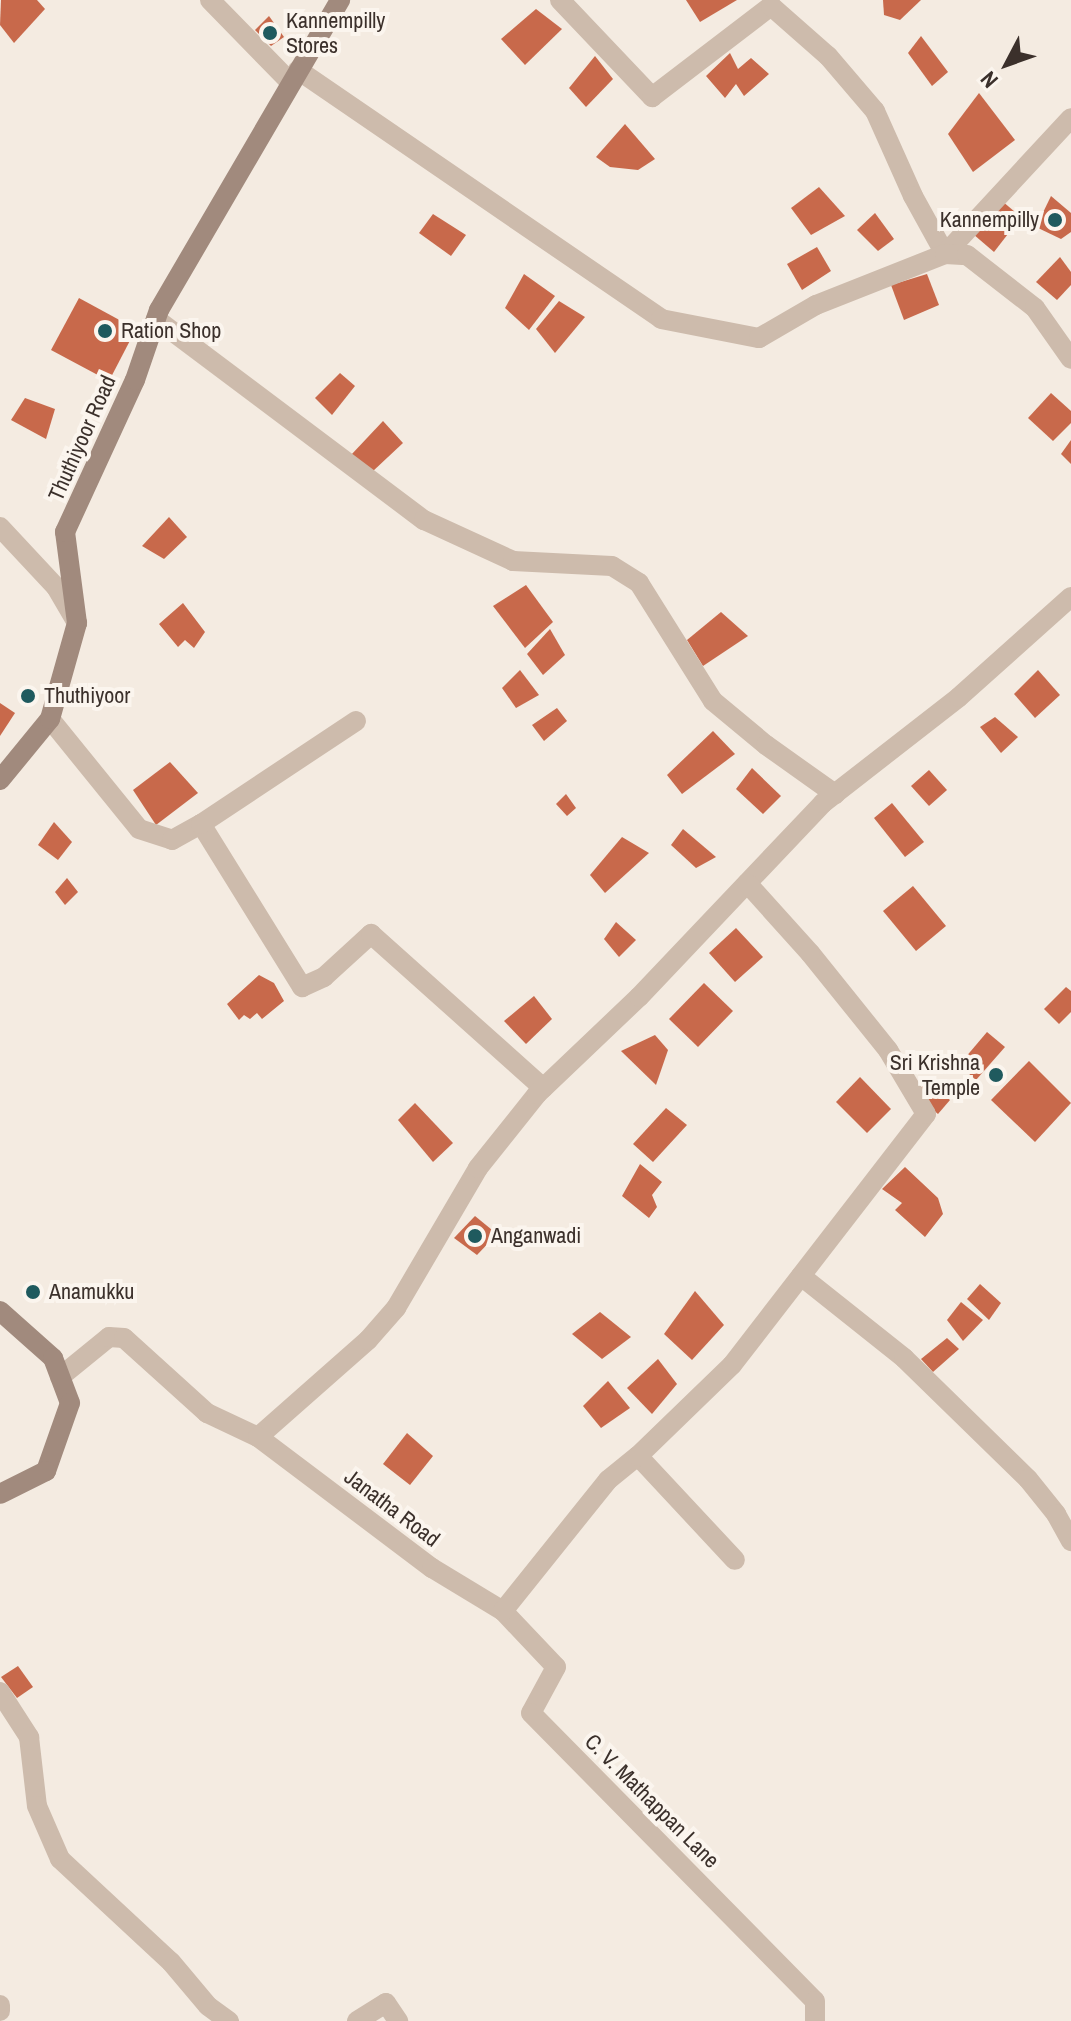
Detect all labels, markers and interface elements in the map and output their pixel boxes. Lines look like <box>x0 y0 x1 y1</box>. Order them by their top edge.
place label: Kannempilly Stores <box>286 7 385 58</box>
marker: Kannempilly Stores <box>261 24 279 42</box>
north arrow <box>967 24 1047 104</box>
text: N <box>973 65 1004 95</box>
place label: Kannempilly <box>940 207 1039 233</box>
marker: Kannempilly <box>1046 211 1064 229</box>
place label: Ration Shop <box>121 318 221 344</box>
marker: Ration Shop <box>96 322 114 340</box>
street label: Thuthiyoor Road <box>43 371 121 505</box>
place label: Thuthiyoor <box>44 683 130 709</box>
marker: Thuthiyoor <box>19 687 37 705</box>
place label: Sri Krishna Temple <box>890 1049 980 1100</box>
marker: Sri Krishna Temple <box>987 1066 1005 1084</box>
place label: Anganwadi <box>491 1223 581 1249</box>
marker: Anganwadi <box>466 1227 484 1245</box>
place label: Anamukku <box>49 1279 134 1305</box>
marker: Anamukku <box>24 1283 42 1301</box>
street label: Janatha Road <box>339 1464 445 1552</box>
street label: C. V. Mathappan Lane <box>579 1728 725 1874</box>

